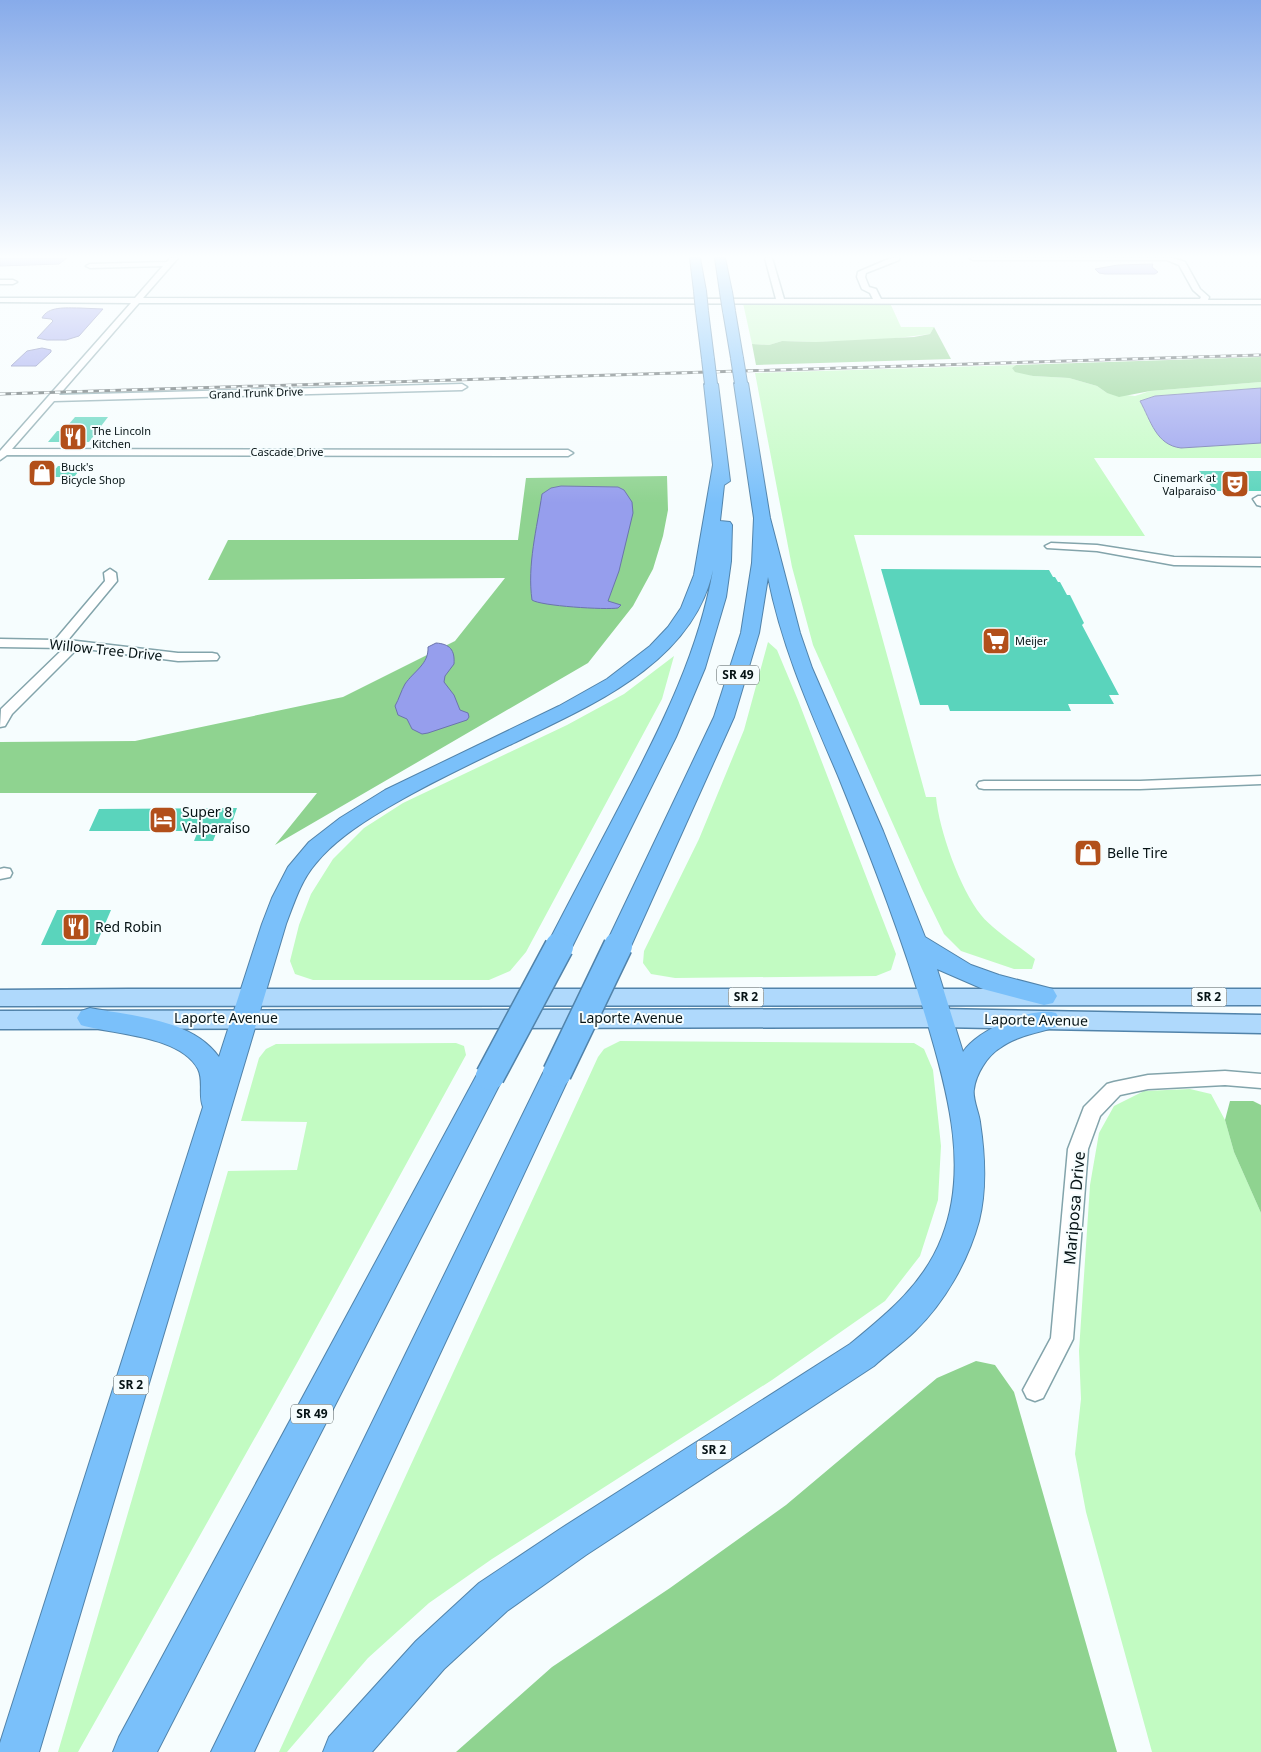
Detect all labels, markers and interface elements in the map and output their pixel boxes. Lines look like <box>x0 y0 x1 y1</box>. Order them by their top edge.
street label: Grand Trunk Drive <box>208 383 304 402</box>
restaurant icon: The Lincoln Kitchen <box>58 422 88 452</box>
place label: The Lincoln Kitchen <box>92 423 151 451</box>
street label: Cascade Drive <box>251 444 323 459</box>
shop icon: Buck's Bicycle Shop <box>27 458 57 488</box>
place label: Buck's Bicycle Shop <box>61 459 126 487</box>
theatre icon: Cinemark at Valparaiso <box>1220 469 1250 499</box>
place label: Cinemark at Valparaiso <box>1153 470 1216 498</box>
supermarket icon: Meijer <box>981 626 1011 656</box>
place label: Meijer <box>1015 633 1048 648</box>
street label: Willow Tree Drive <box>49 634 163 665</box>
road number: SR 49 <box>717 666 759 684</box>
place label: Super 8 Valparaiso <box>182 802 250 837</box>
hotel icon: Super 8 Valparaiso <box>148 805 178 835</box>
shop icon: Belle Tire <box>1073 838 1103 868</box>
place label: Belle Tire <box>1107 843 1168 862</box>
restaurant icon: Red Robin <box>61 912 91 942</box>
place label: Red Robin <box>95 917 162 936</box>
road number: SR 2 <box>728 988 764 1006</box>
road number: SR 2 <box>1192 988 1226 1006</box>
street label: Laporte Avenue <box>174 1008 278 1027</box>
street label: Laporte Avenue <box>579 1008 683 1027</box>
street label: Laporte Avenue <box>984 1009 1088 1030</box>
street label: Mariposa Drive <box>1058 1150 1090 1266</box>
road number: SR 2 <box>114 1376 148 1394</box>
road number: SR 49 <box>291 1405 333 1424</box>
road number: SR 2 <box>696 1440 732 1460</box>

